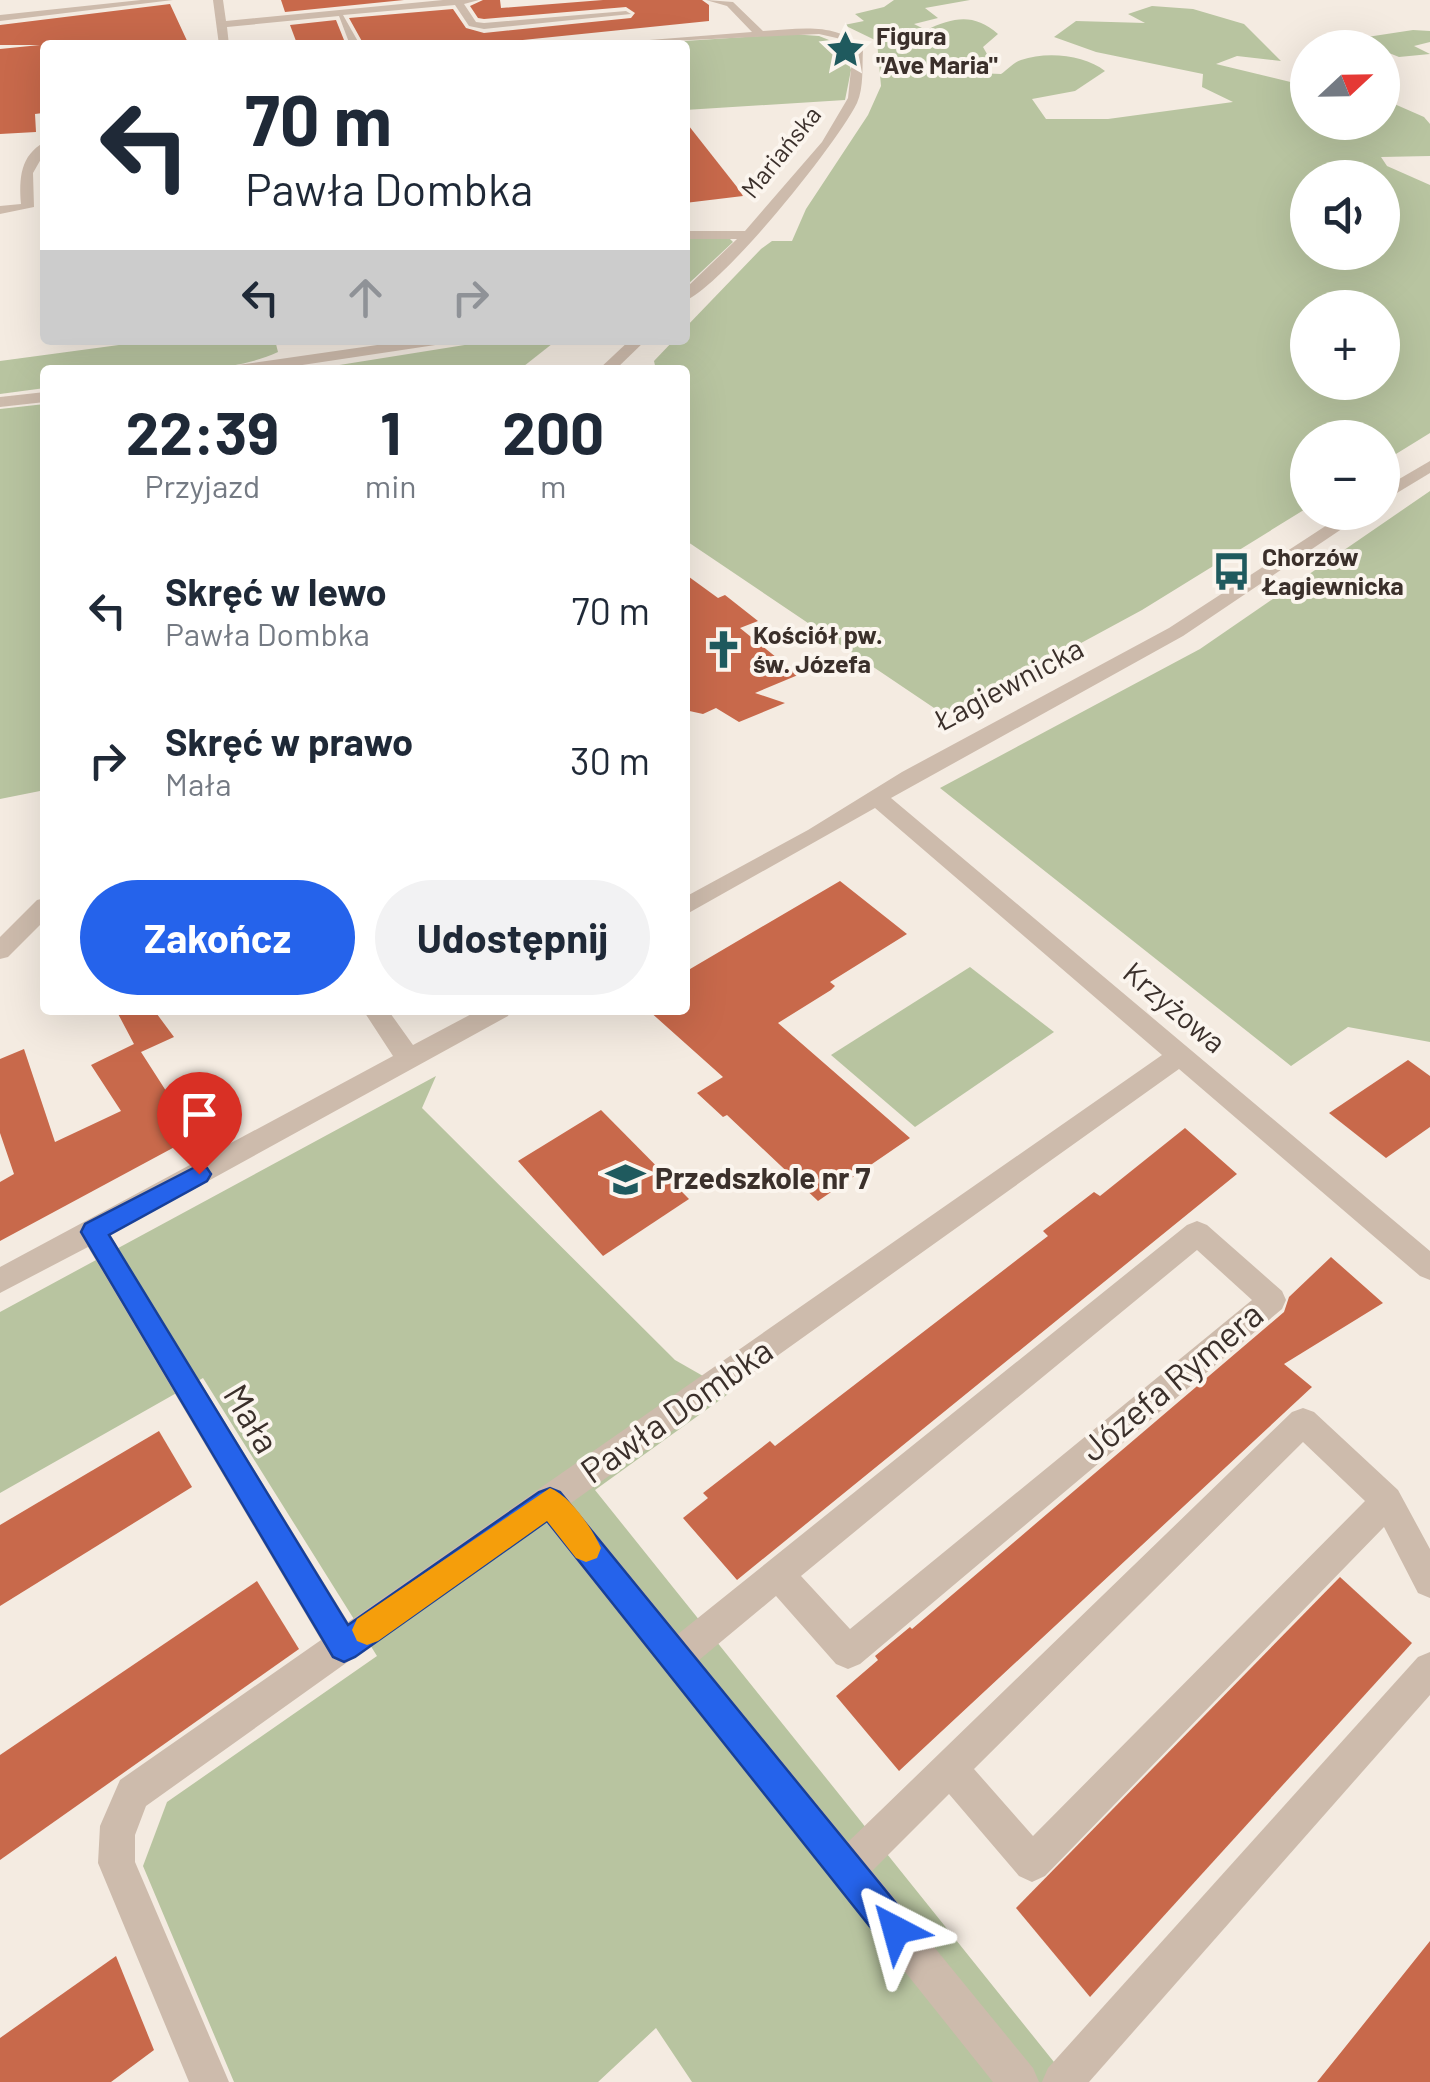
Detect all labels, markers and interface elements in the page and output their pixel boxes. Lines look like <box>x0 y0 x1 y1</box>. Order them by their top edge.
place label: Figura "Ave Maria" <box>876 20 998 79</box>
place icon: Figura "Ave Maria" <box>825 29 867 71</box>
north arrow <box>1290 30 1400 140</box>
map controls <box>1290 30 1400 530</box>
text: 70 m <box>245 76 392 160</box>
icon: left <box>80 80 210 210</box>
street label: Mariańska <box>734 99 826 203</box>
button: sound <box>1290 160 1400 270</box>
text: Pawła Dombka <box>245 161 533 215</box>
icon: left <box>233 270 288 325</box>
icon: ahead <box>338 270 393 325</box>
icon: right <box>443 270 498 325</box>
button: + <box>1290 290 1400 400</box>
text: 22:39 <box>126 395 279 467</box>
text: 1 <box>380 395 401 467</box>
text: 200 <box>502 395 604 467</box>
button: − <box>1290 420 1400 530</box>
text: Przyjazd <box>145 466 260 504</box>
text: min <box>365 466 417 504</box>
text: m <box>540 466 567 504</box>
place label: Chorzów Łagiewnicka <box>1261 541 1404 600</box>
bus stop icon: Chorzów Łagiewnicka <box>1211 550 1253 592</box>
text: Skręć w lewo <box>165 568 387 614</box>
icon: left <box>80 583 135 638</box>
text: 70 m <box>572 587 650 633</box>
text: Pawła Dombka <box>165 614 370 652</box>
place label: Kościół pw. św. Józefa <box>753 619 883 678</box>
church icon: Kościół pw. św. Józefa <box>702 628 744 670</box>
street label: Łagiewnicka <box>926 629 1089 738</box>
text: Skręć w prawo <box>165 718 413 764</box>
icon: right <box>80 733 135 788</box>
text: 30 m <box>570 737 650 783</box>
text: Mała <box>165 764 232 802</box>
button: Zakończ <box>80 880 355 995</box>
button: Udostępnij <box>375 880 650 995</box>
street label: Krzyżowa <box>1117 953 1234 1060</box>
pin <box>157 1072 242 1175</box>
icon: arrive <box>172 1087 227 1142</box>
school or university icon: Przedszkole nr 7 <box>604 1158 646 1200</box>
place label: Przedszkole nr 7 <box>655 1159 871 1195</box>
street label: Józefa Rymera <box>1071 1292 1270 1469</box>
street label: Pawła Dombka <box>572 1328 780 1491</box>
street label: Mała <box>216 1376 289 1460</box>
position arrow <box>844 1878 948 1982</box>

